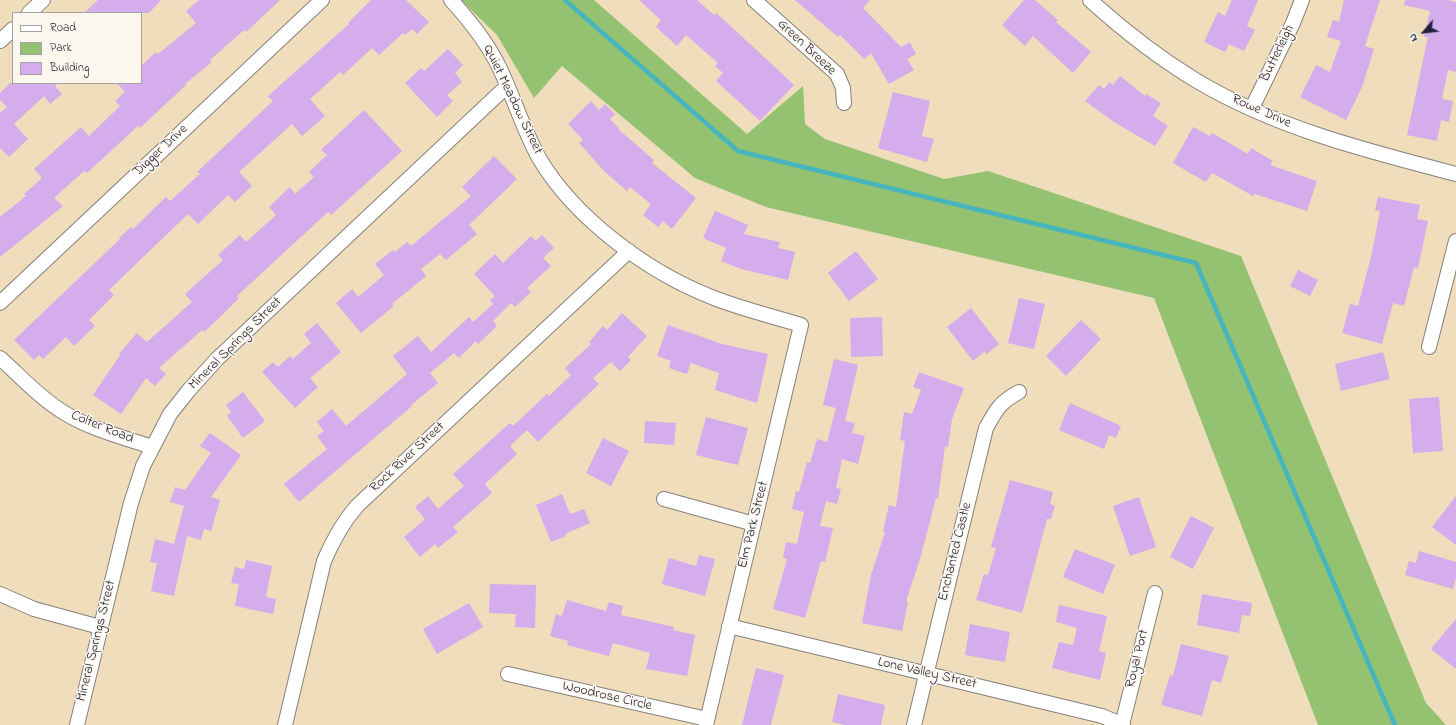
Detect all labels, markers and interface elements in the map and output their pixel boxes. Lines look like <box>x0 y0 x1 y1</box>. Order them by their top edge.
legend <box>12 12 142 84</box>
north arrow <box>1404 12 1444 52</box>
street label: Green Breeze <box>773 16 839 80</box>
text: Road <box>50 19 76 37</box>
street label: Butterleigh <box>1257 23 1299 85</box>
text: N <box>1405 31 1422 45</box>
text: Park <box>50 39 72 57</box>
street label: Quiet Meadow Street <box>478 43 546 157</box>
text: Building <box>50 59 89 77</box>
street label: Rowe Drive <box>1229 91 1293 133</box>
street label: Digger Drive <box>130 121 192 181</box>
street label: Mineral Springs Street <box>186 294 286 394</box>
street label: Colter Road <box>68 408 136 448</box>
street label: Rock River Street <box>367 419 449 497</box>
street label: Elm Park Street <box>735 480 773 570</box>
street label: Enchanted Castle <box>936 501 976 603</box>
street label: Mineral Springs Street <box>74 579 120 703</box>
street label: Royal Port <box>1123 628 1153 690</box>
street label: Lone Valley Street <box>876 654 978 694</box>
street label: Woodrose Circle <box>561 679 653 715</box>

